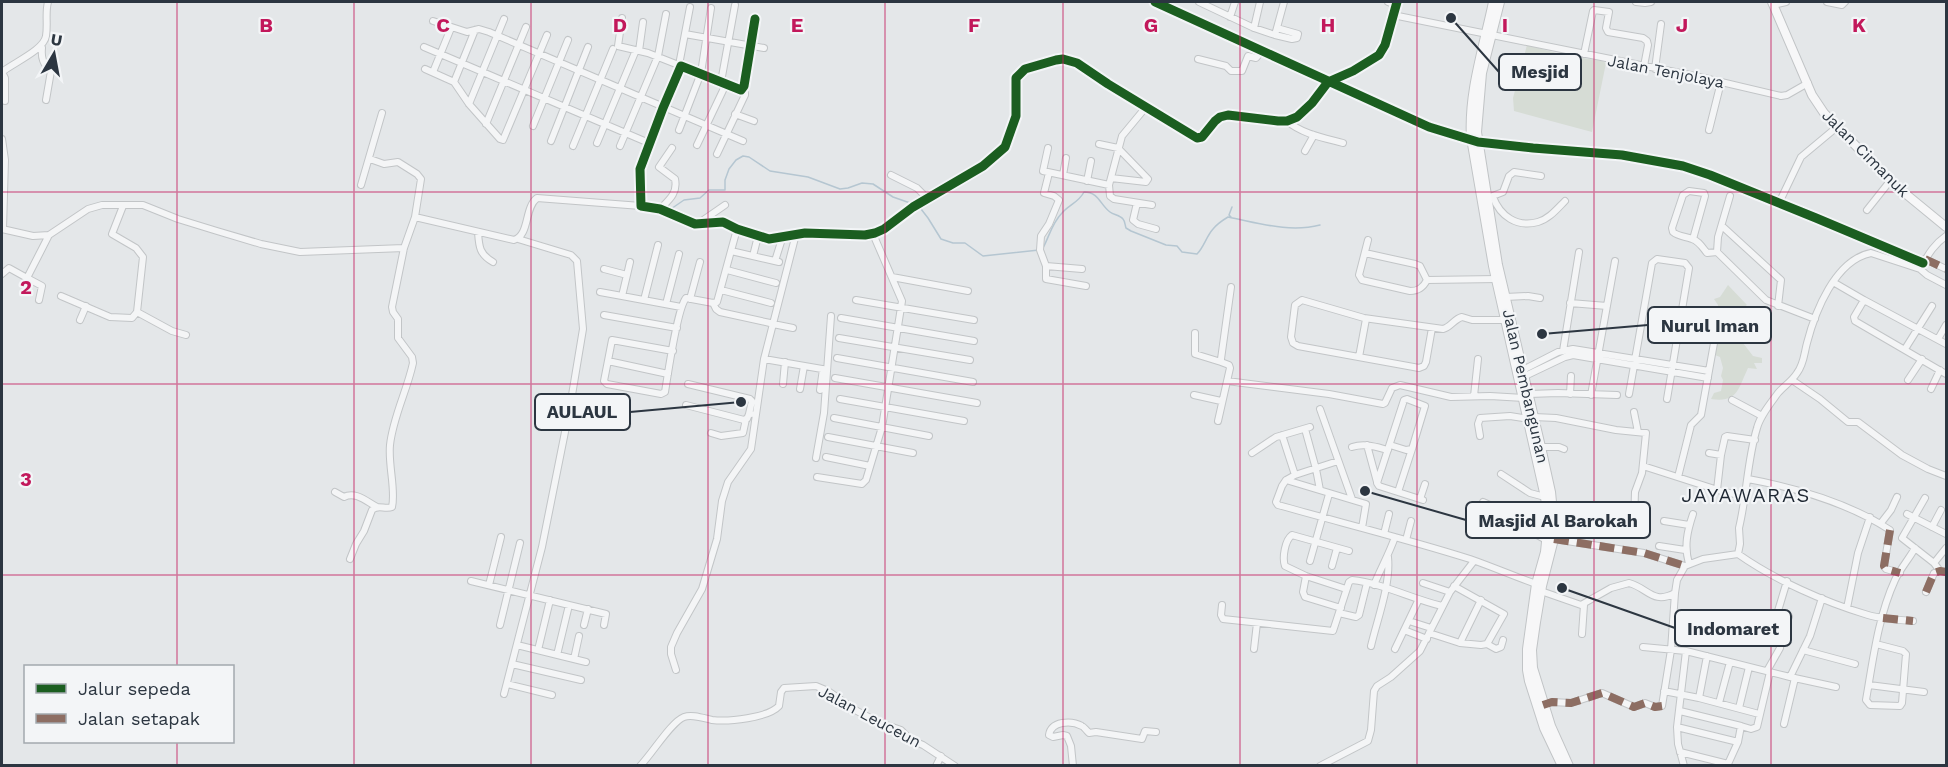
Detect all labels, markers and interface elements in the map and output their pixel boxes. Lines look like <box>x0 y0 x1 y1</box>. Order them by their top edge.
text: B <box>259 13 273 37</box>
text: C <box>436 13 450 37</box>
text: D <box>613 13 627 37</box>
text: E <box>791 13 803 37</box>
text: F <box>968 13 980 37</box>
text: G <box>1144 13 1158 37</box>
text: H <box>1321 13 1335 37</box>
text: I <box>1502 13 1508 37</box>
text: J <box>1676 13 1688 37</box>
text: K <box>1852 13 1866 37</box>
north arrow <box>24 24 84 84</box>
text: U <box>49 29 64 50</box>
street label: Jalan Tenjolaya <box>1606 51 1726 92</box>
callout: Mesjid <box>1499 54 1581 90</box>
text: Mesjid <box>1511 61 1569 82</box>
street label: Jalan Cimanuk <box>1818 106 1913 201</box>
text: 2 <box>20 275 32 299</box>
street label: Jalan Pembangunan <box>1499 307 1552 465</box>
callout: Nurul Iman <box>1648 307 1771 343</box>
text: Nurul Iman <box>1661 315 1759 336</box>
callout: AULAUL <box>535 394 630 430</box>
text: AULAUL <box>547 401 617 422</box>
text: 3 <box>20 467 32 491</box>
district label: JAYAWARAS <box>1681 483 1811 507</box>
callout: Masjid Al Barokah <box>1466 502 1650 538</box>
text: Masjid Al Barokah <box>1478 510 1638 531</box>
callout: Indomaret <box>1675 610 1791 646</box>
text: Indomaret <box>1687 618 1779 639</box>
legend <box>24 665 234 743</box>
text: Jalur sepeda <box>78 678 191 699</box>
street label: Jalan Leuceun <box>815 681 924 751</box>
text: Jalan setapak <box>78 708 200 729</box>

